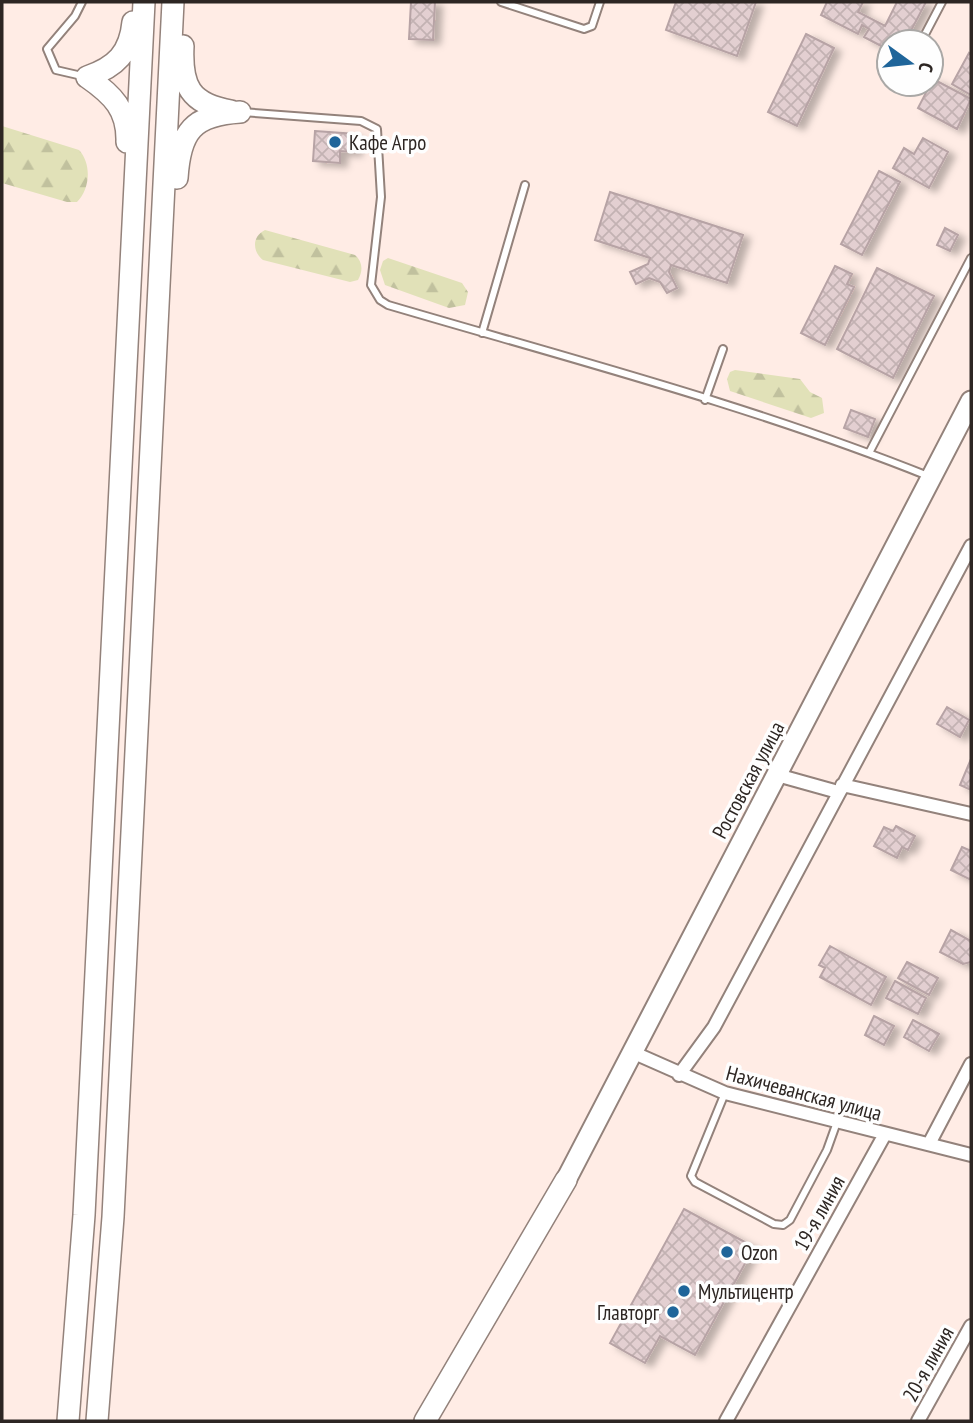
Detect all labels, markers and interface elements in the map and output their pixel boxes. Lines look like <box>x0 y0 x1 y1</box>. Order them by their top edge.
north arrow <box>875 28 945 98</box>
text: С <box>914 60 939 75</box>
place label: Кафе Агро <box>349 129 426 156</box>
marker: Кафе Агро <box>327 134 343 150</box>
street label: Ростовская улица <box>706 717 790 843</box>
street label: Нахичеванская улица <box>723 1059 885 1127</box>
street label: 19-я линия <box>787 1171 851 1255</box>
place label: Ozon <box>741 1239 778 1266</box>
marker: Ozon <box>719 1244 735 1260</box>
place label: Мультицентр <box>698 1278 794 1305</box>
marker: Мультицентр <box>676 1283 692 1299</box>
place label: Главторг <box>597 1299 660 1326</box>
marker: Главторг <box>665 1304 681 1320</box>
street label: 20-я линия <box>896 1322 960 1406</box>

